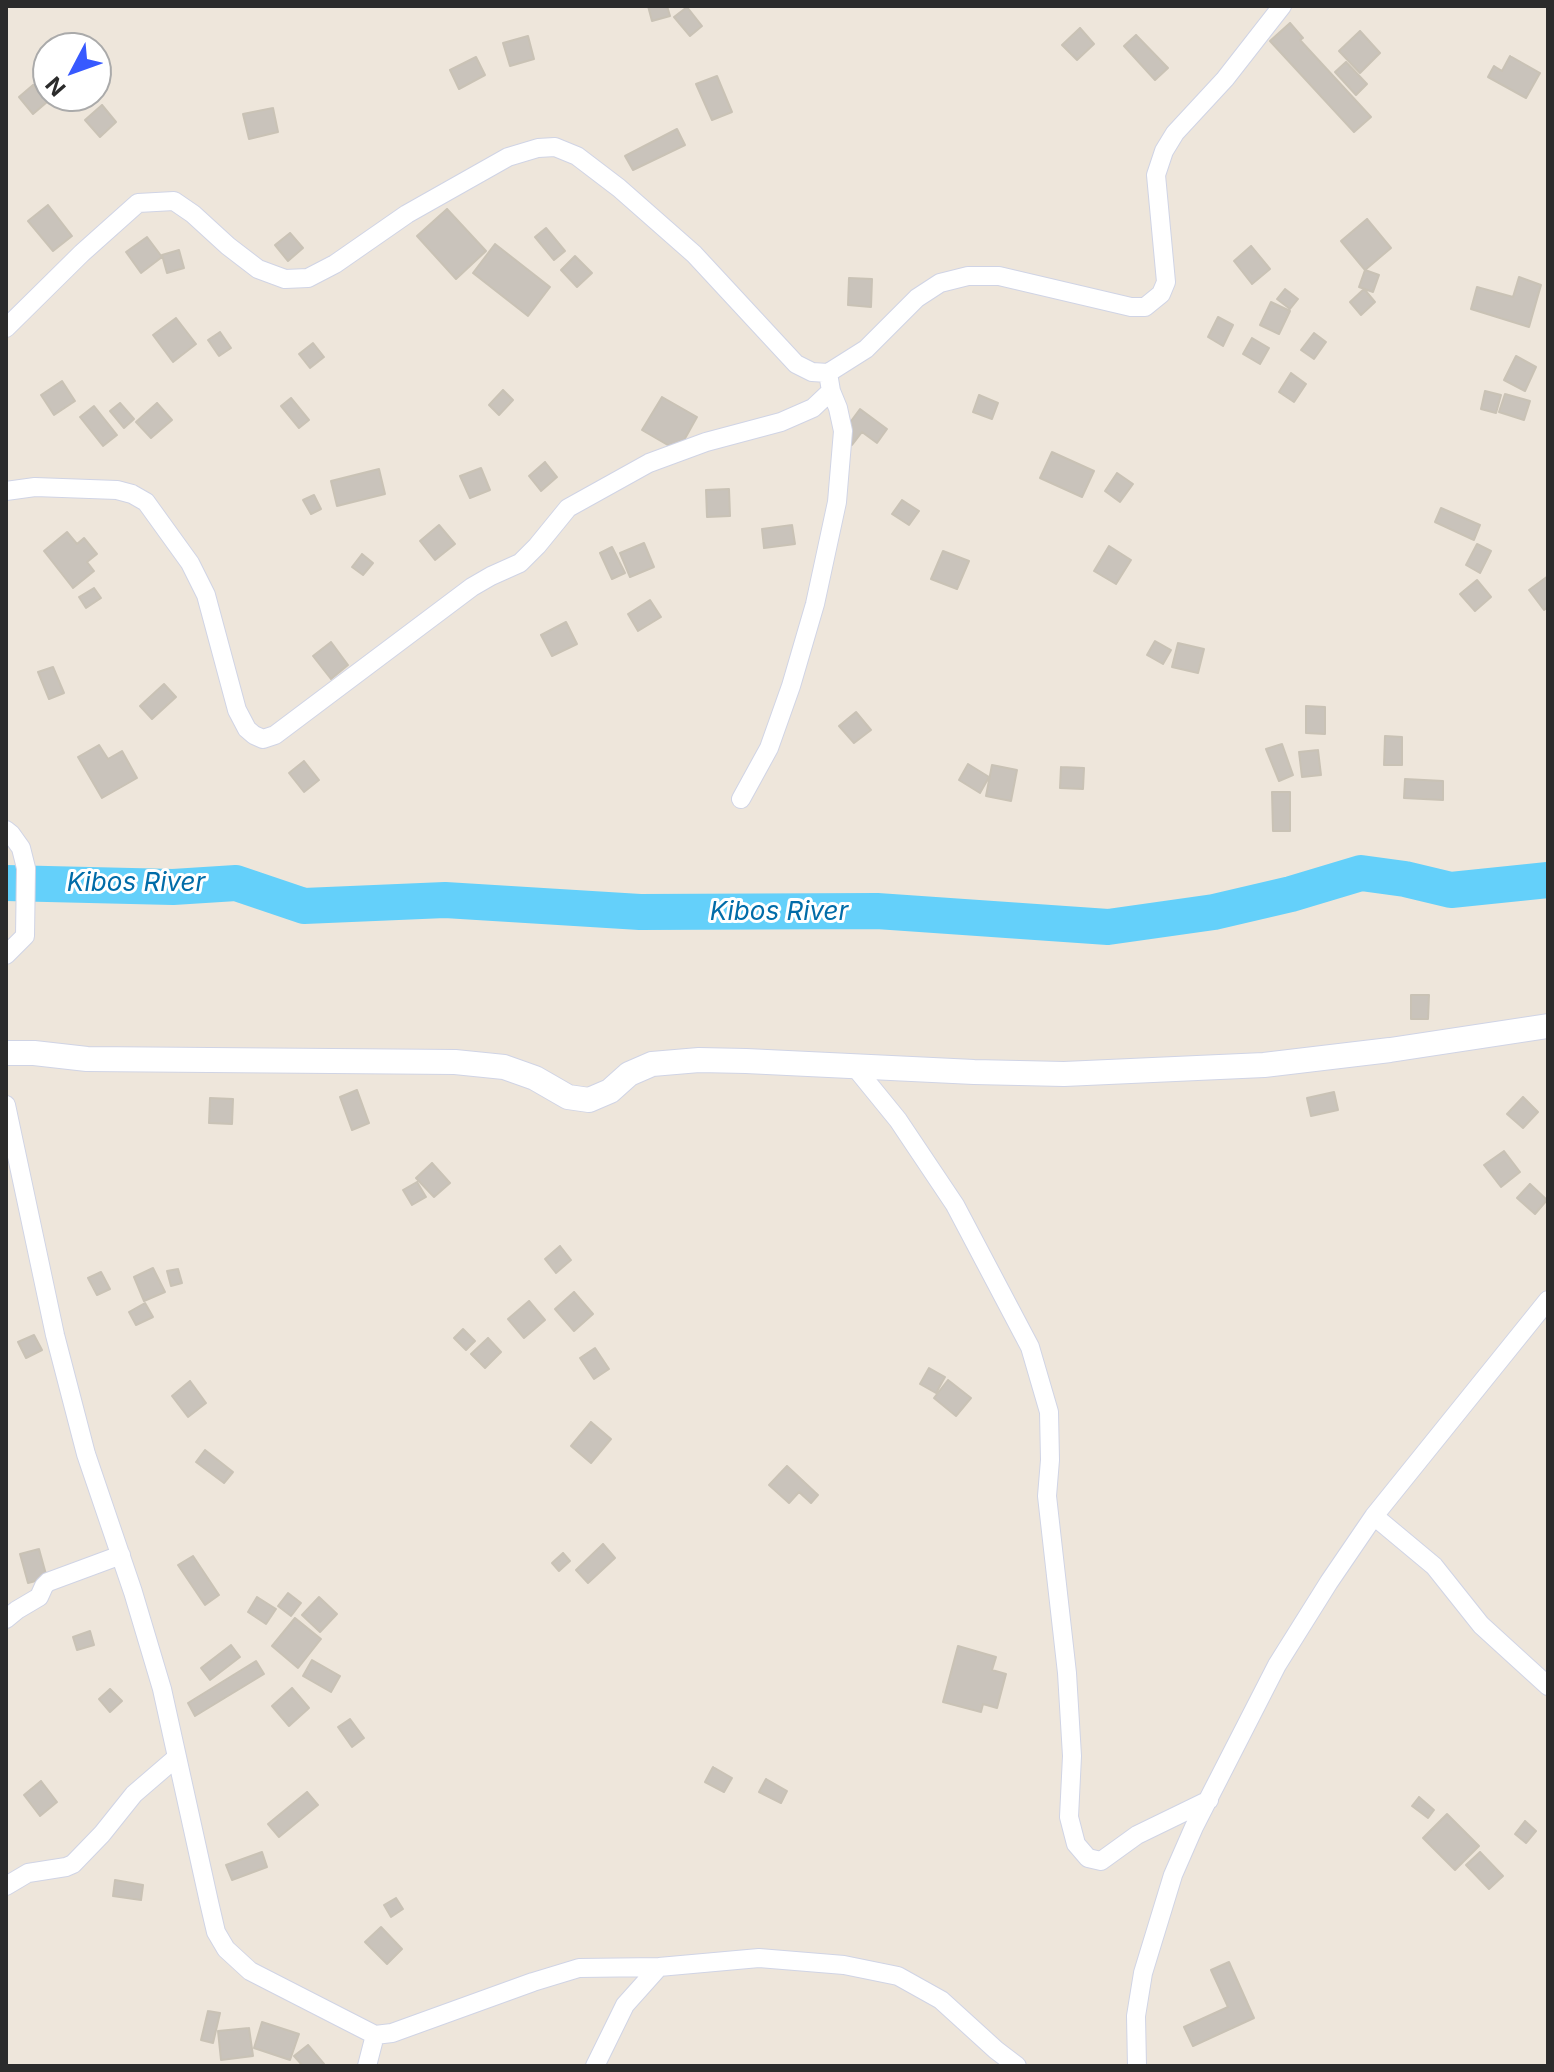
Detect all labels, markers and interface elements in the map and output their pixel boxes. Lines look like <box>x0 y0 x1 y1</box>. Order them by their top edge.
north arrow <box>32 32 112 112</box>
text: N <box>40 72 71 101</box>
water label: Kibos River <box>67 867 205 899</box>
water label: Kibos River <box>710 896 848 928</box>

